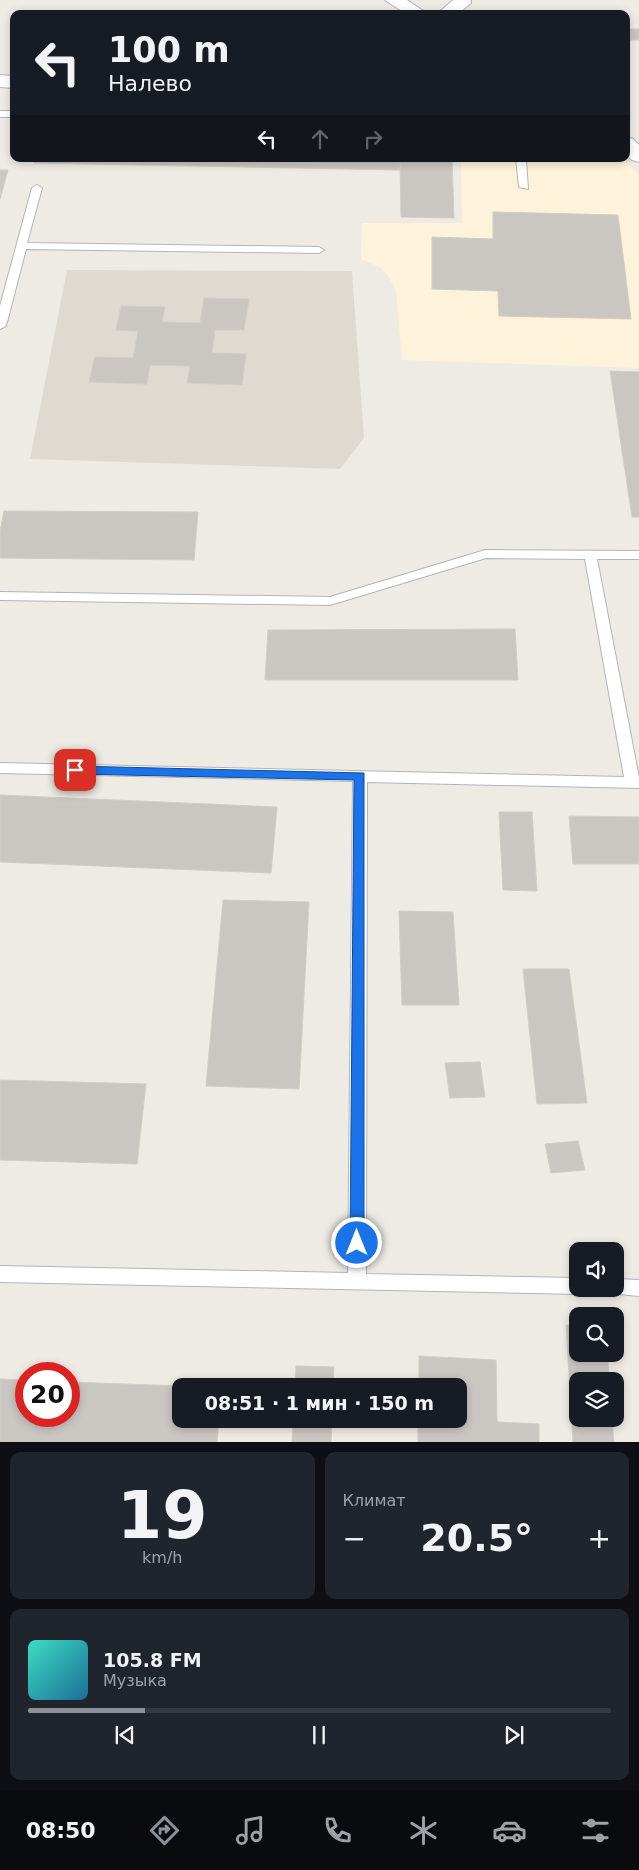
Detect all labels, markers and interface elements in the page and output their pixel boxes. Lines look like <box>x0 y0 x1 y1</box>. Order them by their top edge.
icon: left <box>25 30 90 95</box>
text: 100 m <box>108 30 230 70</box>
text: Налево <box>108 71 192 96</box>
icon: left <box>253 125 281 153</box>
icon: ahead <box>306 125 334 153</box>
icon: right <box>359 125 387 153</box>
pin <box>54 749 96 791</box>
icon: arrive <box>61 756 89 784</box>
position arrow <box>330 1216 382 1268</box>
map controls <box>569 1242 624 1427</box>
button: sound <box>569 1242 624 1297</box>
button: search <box>569 1307 624 1362</box>
speed limit sign: 20 <box>15 1362 80 1427</box>
button: layers <box>569 1372 624 1427</box>
text: 08:51 · 1 мин · 150 m <box>205 1392 434 1414</box>
text: 19 <box>117 1478 207 1553</box>
text: Климат <box>343 1491 406 1510</box>
text: 20.5° <box>420 1516 533 1560</box>
text: − <box>343 1522 366 1555</box>
text: + <box>588 1522 611 1555</box>
text: km/h <box>142 1548 182 1567</box>
text: 105.8 FM <box>103 1649 202 1671</box>
text: Музыка <box>103 1671 167 1690</box>
icon: previous <box>111 1721 139 1749</box>
icon: pause <box>305 1721 333 1749</box>
icon: next <box>500 1721 528 1749</box>
icon: directions <box>147 1813 182 1848</box>
icon: music <box>233 1813 268 1848</box>
icon: phone <box>320 1813 355 1848</box>
icon: climate <box>406 1813 441 1848</box>
icon: car <box>492 1813 527 1848</box>
icon: filters <box>578 1813 613 1848</box>
text: 08:50 <box>26 1818 96 1843</box>

